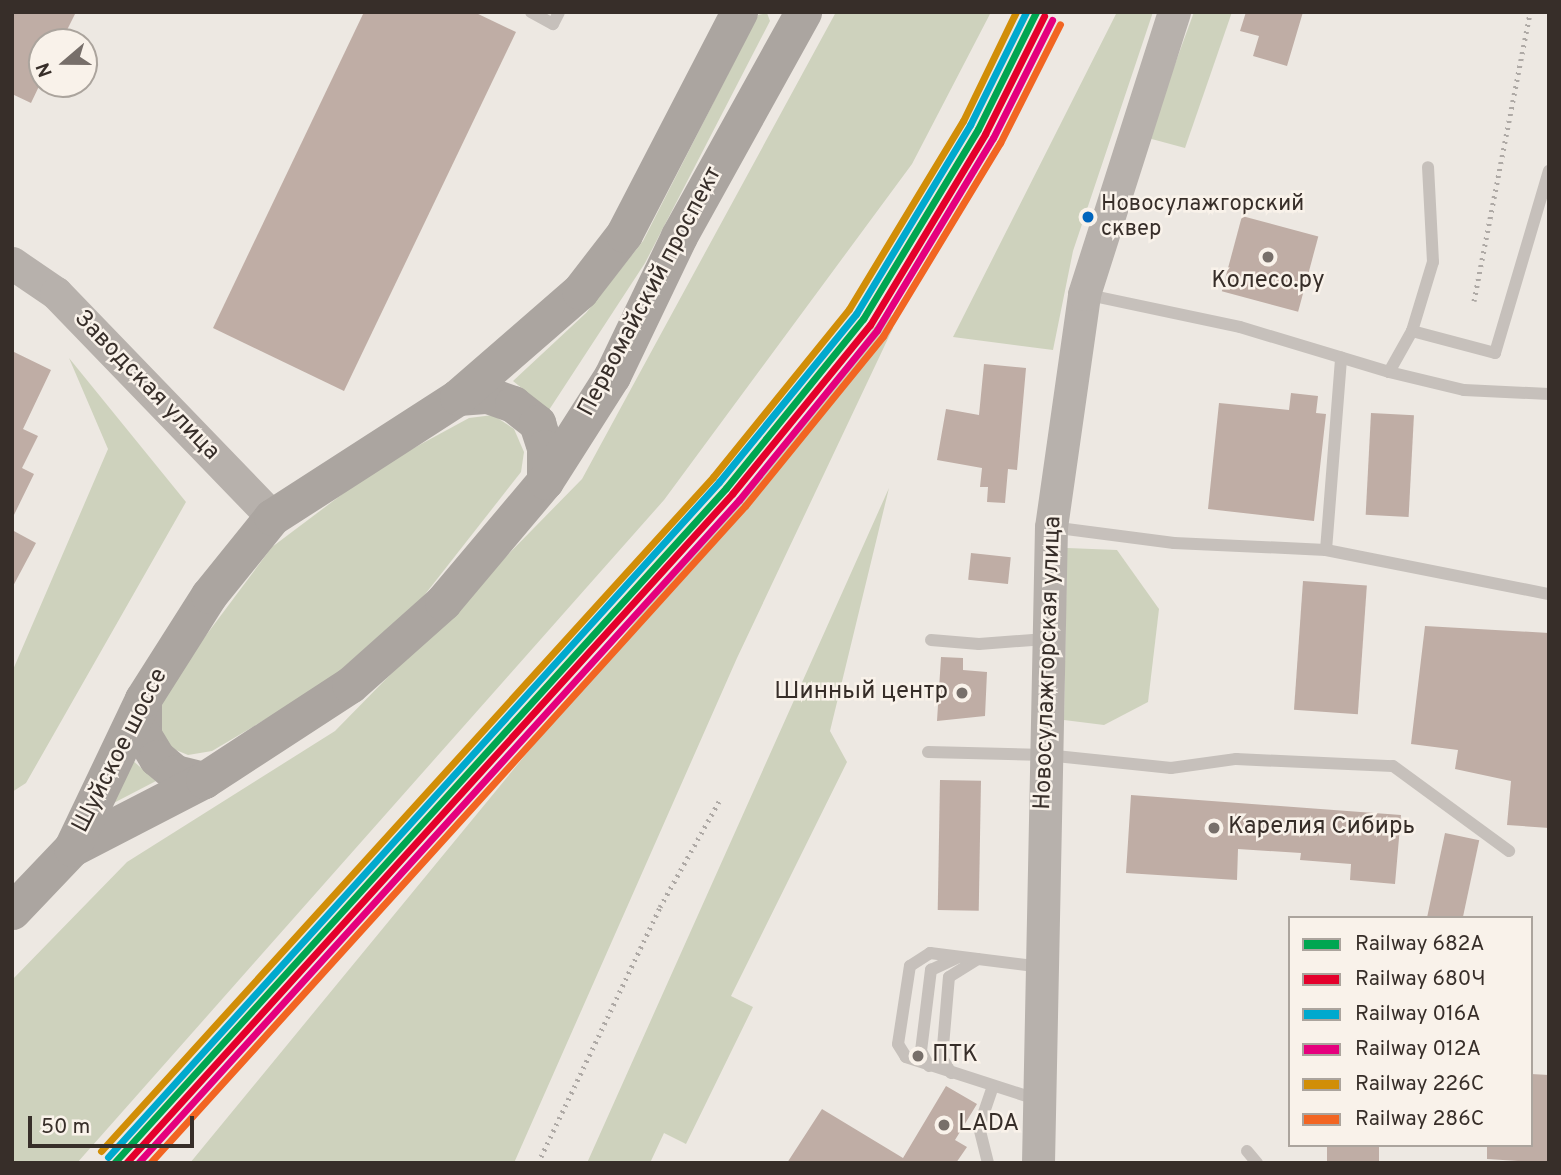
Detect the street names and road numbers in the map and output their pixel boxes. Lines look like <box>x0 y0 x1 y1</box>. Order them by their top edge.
street label: Первомайский проспект <box>573 162 729 422</box>
street label: Заводская улица <box>67 305 225 467</box>
street label: Новосулажгорская улица <box>1029 516 1069 810</box>
street label: Шуйское шоссе <box>67 664 175 838</box>

